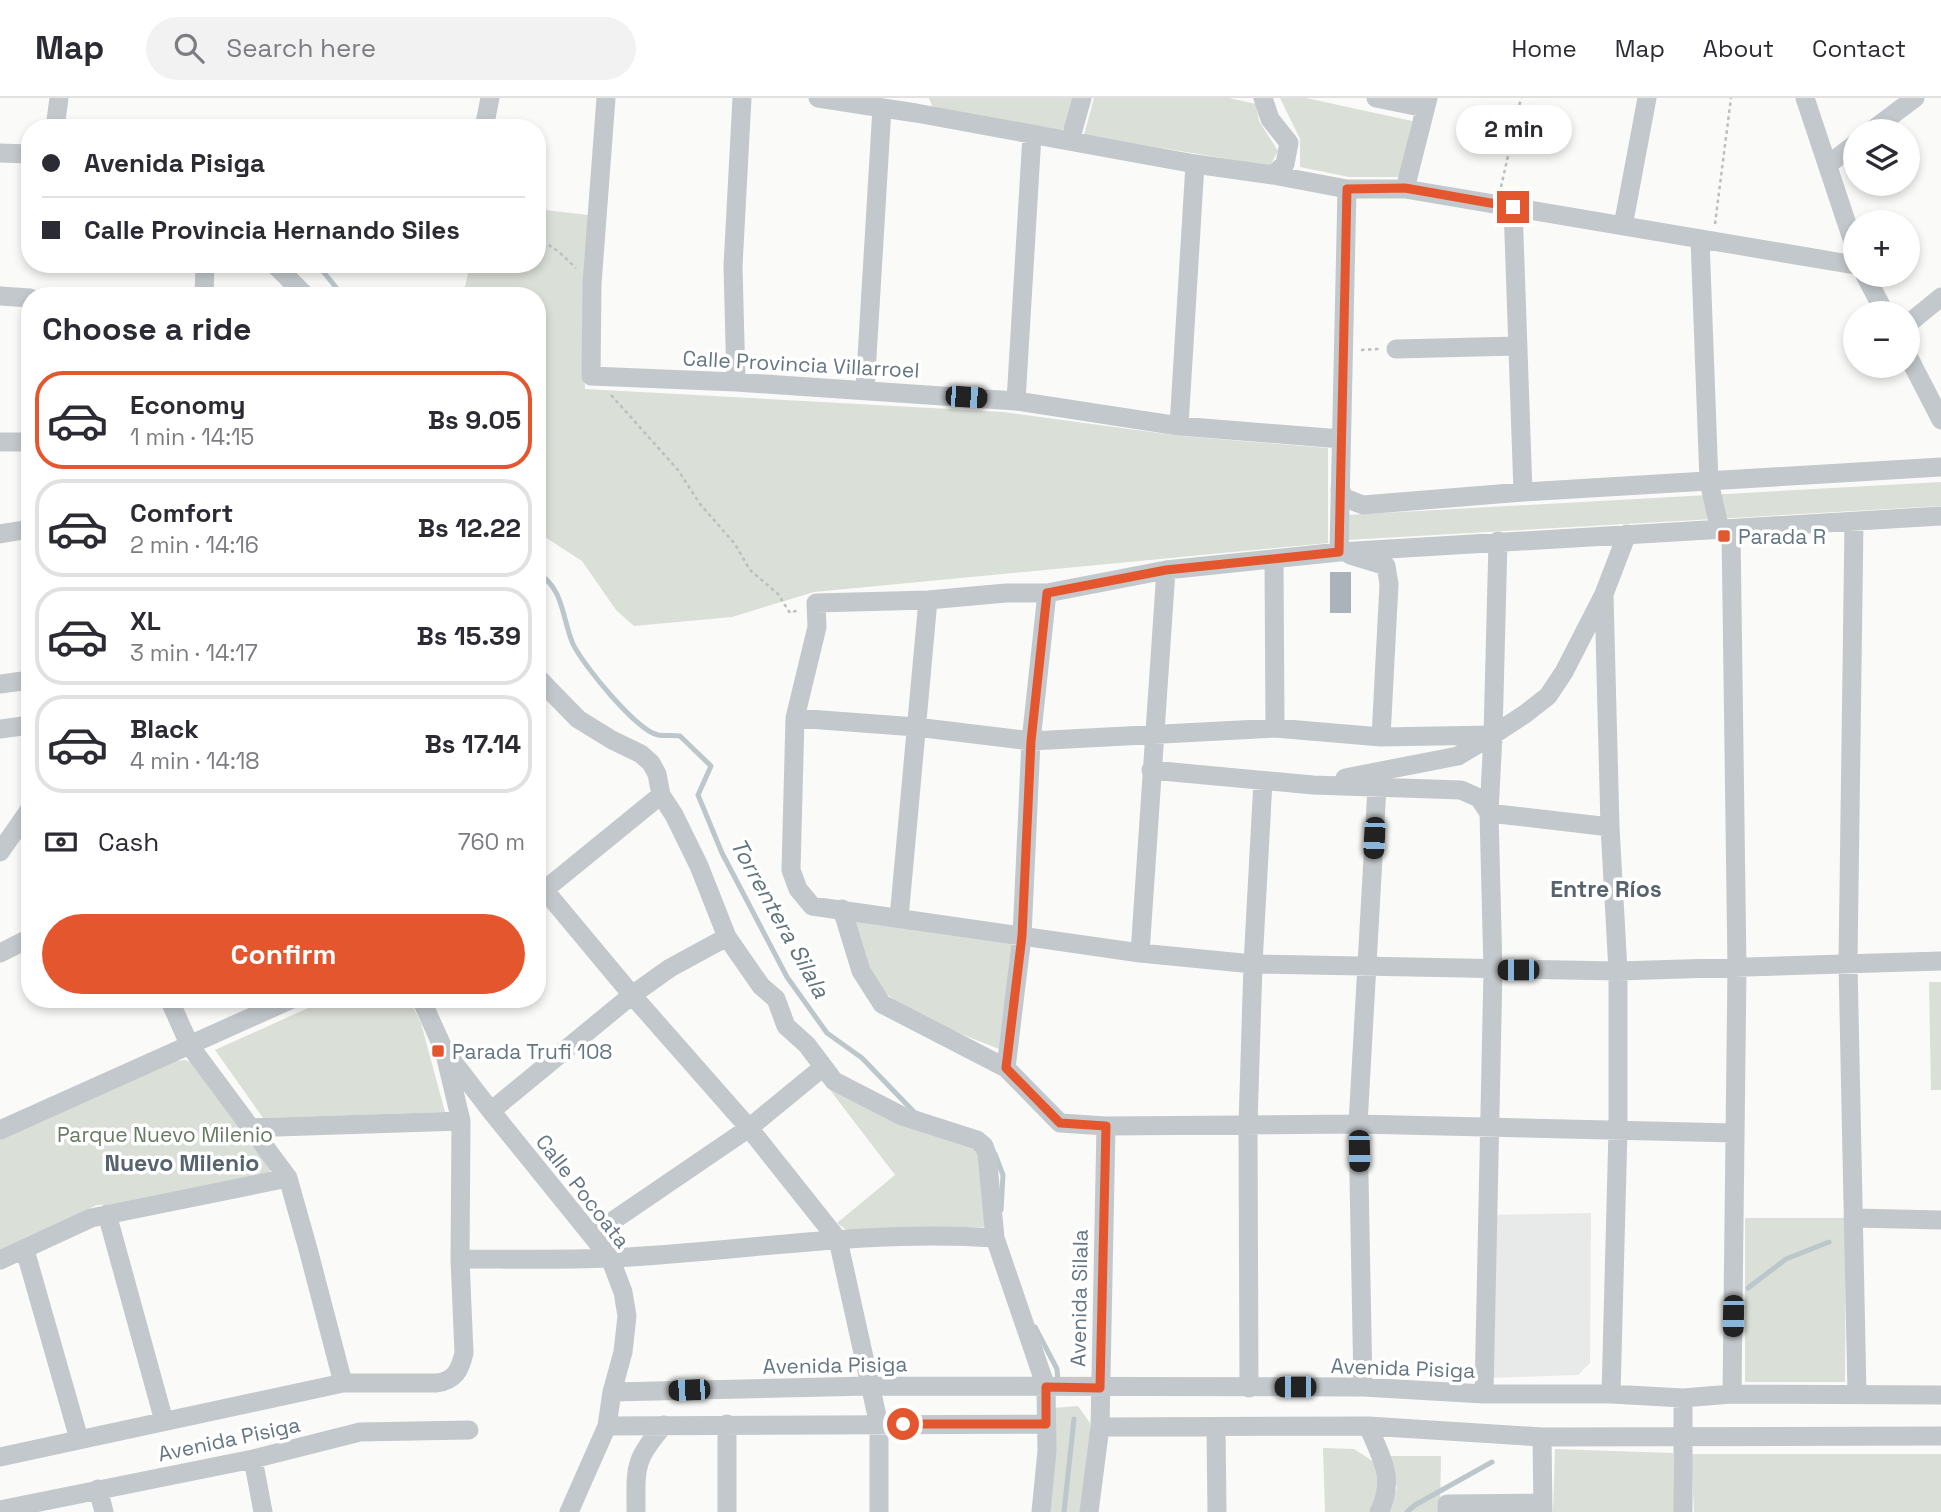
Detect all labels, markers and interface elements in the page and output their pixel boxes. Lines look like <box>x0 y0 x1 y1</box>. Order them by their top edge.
search box <box>146 17 636 80</box>
text: Map <box>35 27 104 69</box>
icon: search <box>170 29 208 67</box>
text: Search here <box>226 31 376 65</box>
text: Home <box>1511 33 1577 64</box>
text: Map <box>1615 33 1665 64</box>
text: About <box>1703 33 1774 64</box>
text: Contact <box>1812 33 1906 64</box>
callout: 2 min <box>1455 105 1571 154</box>
text: 2 min <box>1484 114 1544 144</box>
map controls <box>1843 119 1920 378</box>
button: layers <box>1843 119 1920 196</box>
text: Avenida Pisiga <box>84 146 265 180</box>
route end <box>1497 191 1529 223</box>
button: + <box>1843 210 1920 287</box>
text: Calle Provincia Hernando Siles <box>84 213 460 247</box>
button: − <box>1843 301 1920 378</box>
text: Choose a ride <box>42 309 252 349</box>
street label: Calle Provincia Villarroel <box>682 344 920 384</box>
car <box>945 385 988 409</box>
text: Economy <box>130 388 246 422</box>
icon: car <box>46 389 109 452</box>
text: Bs 9.05 <box>428 403 521 437</box>
text: 1 min · 14:15 <box>130 422 254 452</box>
text: Comfort <box>130 496 233 530</box>
icon: car <box>46 497 109 560</box>
text: Bs 12.22 <box>418 511 521 545</box>
place label: Parada R <box>1738 523 1826 550</box>
marker: Parada R <box>1716 528 1732 544</box>
text: 2 min · 14:16 <box>130 530 259 560</box>
text: XL <box>130 604 161 638</box>
icon: car <box>46 605 109 668</box>
text: Bs 15.39 <box>417 619 521 653</box>
text: 3 min · 14:17 <box>130 638 258 668</box>
text: Black <box>130 712 199 746</box>
icon: car <box>46 713 109 776</box>
text: Bs 17.14 <box>424 727 521 761</box>
text: 4 min · 14:18 <box>130 746 260 776</box>
car <box>1363 816 1386 860</box>
icon: cash <box>42 823 80 861</box>
text: Cash <box>98 825 159 859</box>
text: 760 m <box>458 827 525 857</box>
water label: Torrentera Silala <box>724 833 837 1004</box>
district label: Entre Ríos <box>1550 874 1662 904</box>
button: Confirm <box>42 914 525 994</box>
car <box>1498 960 1540 981</box>
place label: Parada Trufi 108 <box>452 1038 612 1065</box>
marker: Parada Trufi 108 <box>430 1043 446 1059</box>
park label: Parque Nuevo Milenio <box>57 1121 273 1148</box>
street label: Calle Pocoata <box>530 1128 636 1254</box>
car <box>1349 1130 1370 1172</box>
district label: Nuevo Milenio <box>105 1148 259 1178</box>
street label: Avenida Silala <box>1064 1229 1094 1367</box>
car <box>1723 1295 1744 1337</box>
street label: Avenida Pisiga <box>762 1350 908 1380</box>
street label: Avenida Pisiga <box>1330 1352 1476 1384</box>
car <box>1275 1377 1317 1398</box>
car <box>668 1379 711 1401</box>
route start <box>887 1408 919 1440</box>
street label: Avenida Pisiga <box>155 1411 303 1467</box>

